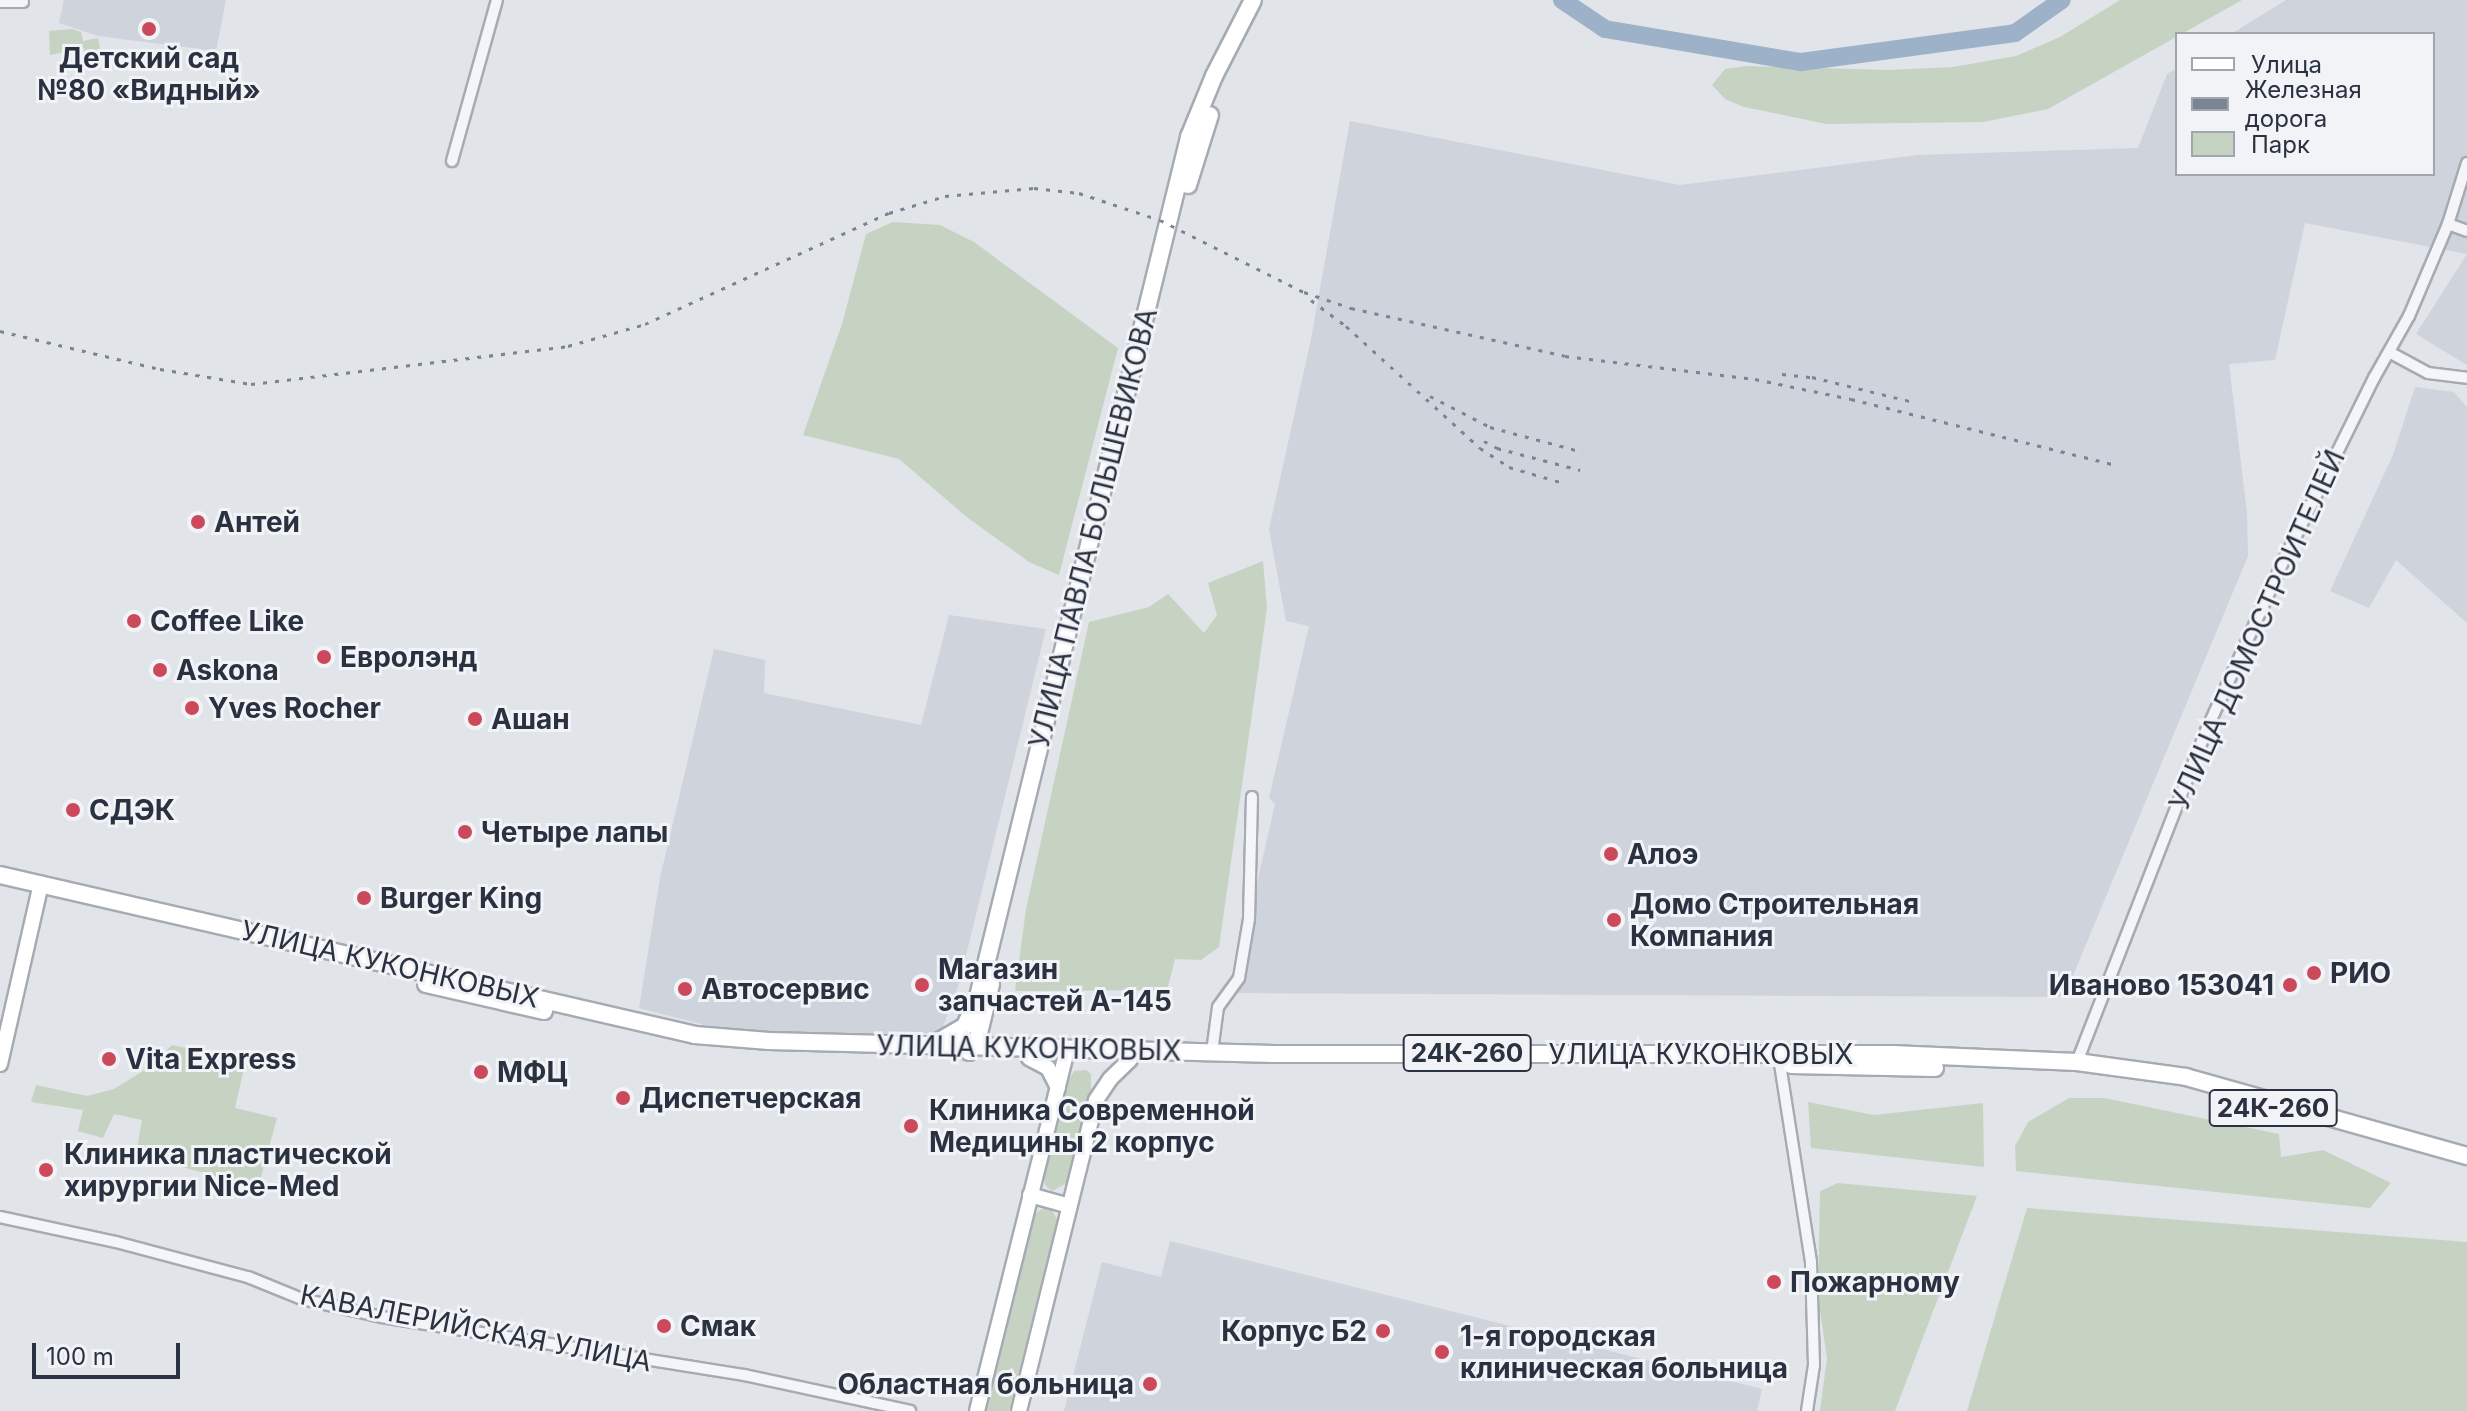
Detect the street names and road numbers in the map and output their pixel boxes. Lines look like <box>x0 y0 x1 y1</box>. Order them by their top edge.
street label: УЛИЦА ПАВЛА БОЛЬШЕВИКОВА <box>1022 305 1164 751</box>
street label: УЛИЦА ДОМОСТРОИТЕЛЕЙ <box>2162 445 2352 815</box>
street label: УЛИЦА КУКОНКОВЫХ <box>238 913 542 1015</box>
street label: УЛИЦА КУКОНКОВЫХ <box>876 1029 1182 1067</box>
road number: 24К-260 <box>1401 1031 1533 1075</box>
street label: УЛИЦА КУКОНКОВЫХ <box>1549 1037 1853 1071</box>
road number: 24К-260 <box>2207 1086 2339 1130</box>
street label: КАВАЛЕРИЙСКАЯ УЛИЦА <box>297 1277 655 1379</box>

